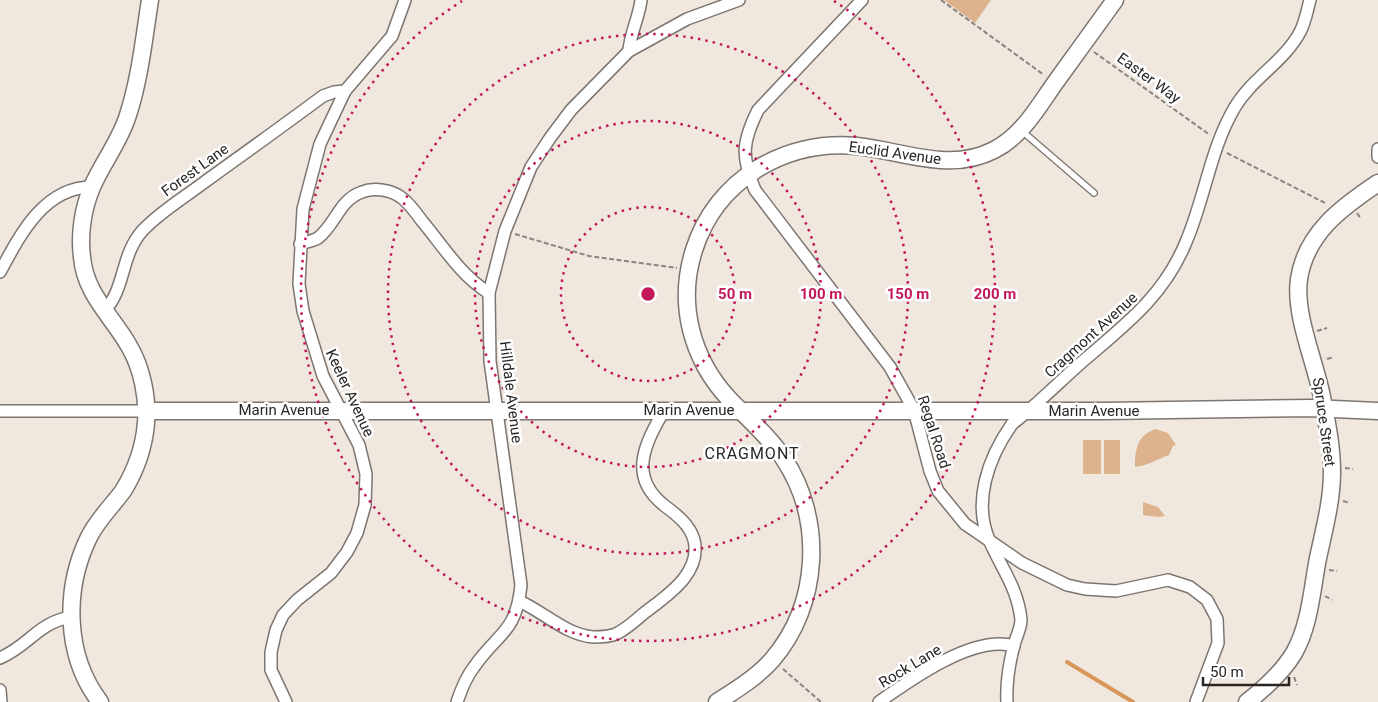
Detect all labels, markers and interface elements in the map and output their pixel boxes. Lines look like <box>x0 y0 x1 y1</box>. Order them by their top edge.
street label: Easter Way <box>1114 49 1184 107</box>
street label: Euclid Avenue <box>848 138 942 168</box>
street label: Forest Lane <box>158 140 232 200</box>
centre of rings <box>639 285 657 303</box>
text: 50 m <box>718 285 752 303</box>
text: 100 m <box>800 285 842 303</box>
text: 150 m <box>887 285 929 303</box>
text: 200 m <box>974 285 1016 303</box>
street label: Cragmont Avenue <box>1041 289 1141 381</box>
street label: Hilldale Avenue <box>496 340 526 444</box>
street label: Keeler Avenue <box>322 346 378 440</box>
street label: Spruce Street <box>1309 376 1339 468</box>
street label: Regal Road <box>914 393 954 471</box>
street label: Marin Avenue <box>238 401 330 419</box>
street label: Marin Avenue <box>643 401 735 419</box>
street label: Marin Avenue <box>1048 402 1140 420</box>
district label: CRAGMONT <box>704 444 800 463</box>
street label: Rock Lane <box>876 640 944 692</box>
scale bar <box>1203 654 1289 686</box>
text: 50 m <box>1210 663 1244 681</box>

